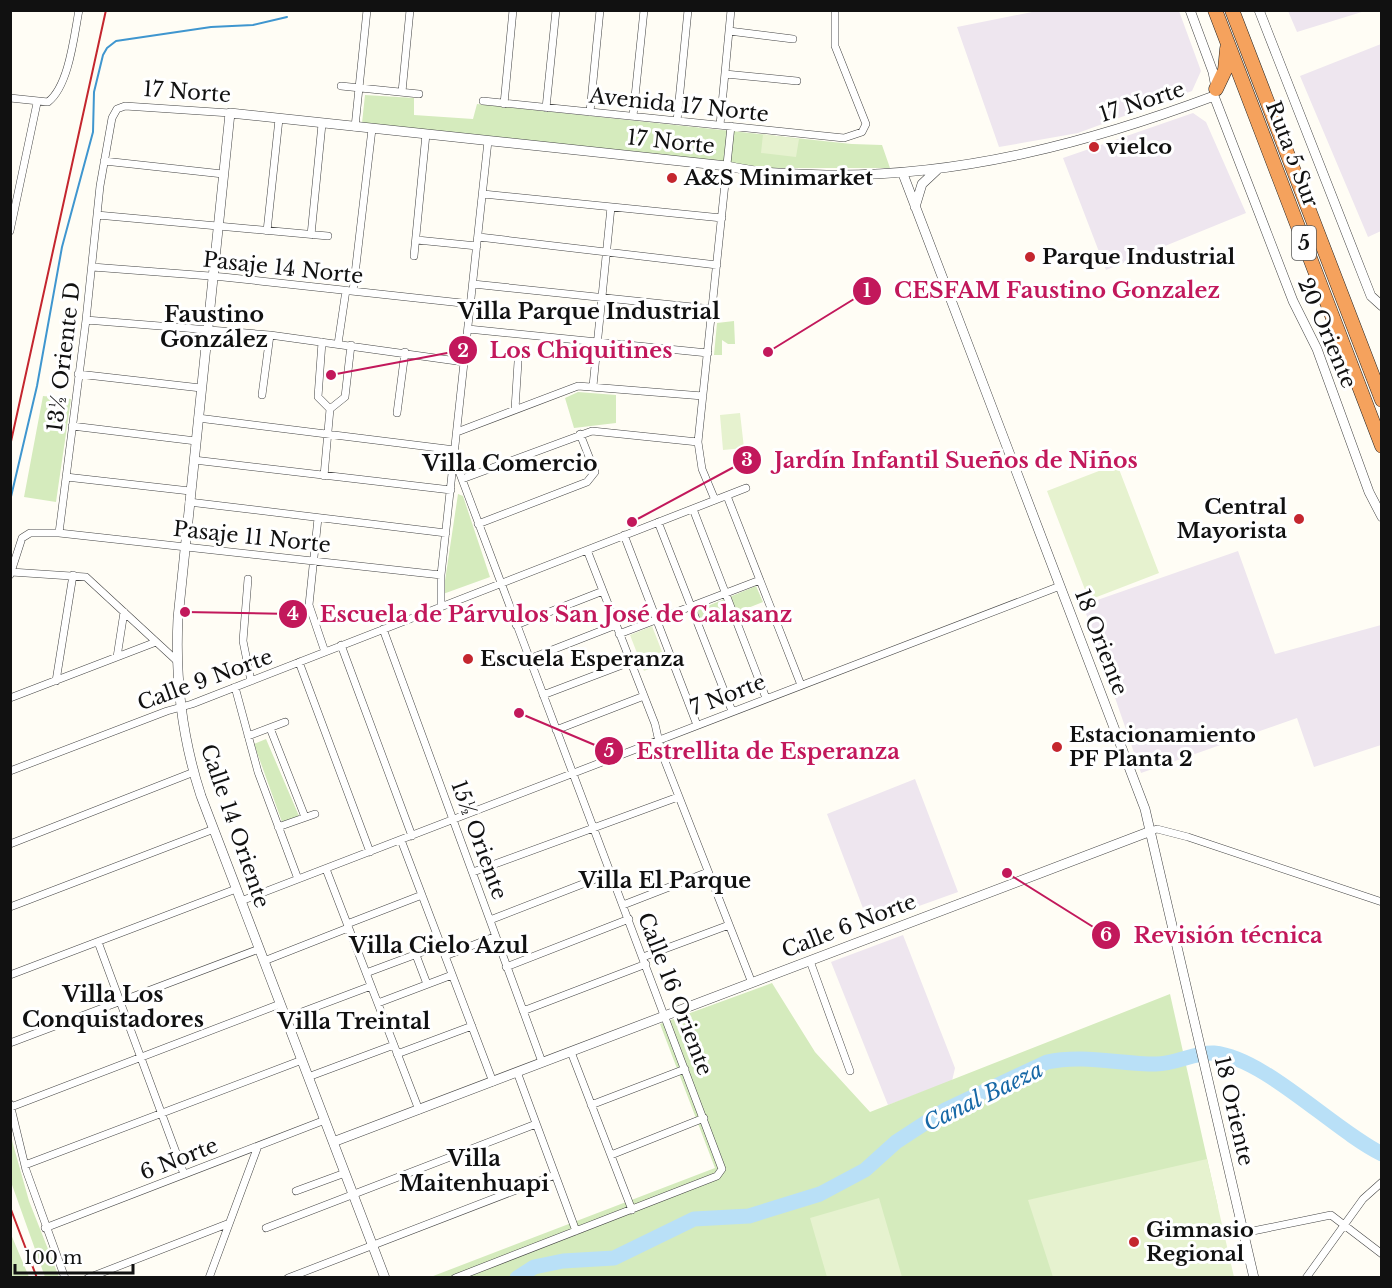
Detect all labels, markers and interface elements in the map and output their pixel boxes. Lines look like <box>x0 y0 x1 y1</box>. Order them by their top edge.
street label: 17 Norte <box>142 76 232 108</box>
street label: 17 Norte <box>1096 76 1188 128</box>
street label: Avenida 17 Norte <box>587 83 770 127</box>
street label: Ruta 5 Sur <box>1260 97 1324 211</box>
street label: 17 Norte <box>626 124 716 160</box>
place label: vielco <box>1106 134 1172 160</box>
marker: vielco <box>1087 140 1101 154</box>
place label: A&S Minimarket <box>683 165 873 191</box>
marker: A&S Minimarket <box>665 171 679 185</box>
road number: 5 <box>1292 226 1316 260</box>
place label: Parque Industrial <box>1042 244 1236 270</box>
street label: Pasaje 14 Norte <box>202 247 364 289</box>
marker: Parque Industrial <box>1023 250 1037 264</box>
callout: CESFAM Faustino Gonzalez <box>852 271 1232 311</box>
street label: 20 Oriente <box>1292 274 1362 392</box>
text: CESFAM Faustino Gonzalez <box>894 277 1220 304</box>
text: 1 <box>863 280 871 302</box>
street label: 13½ Oriente D <box>42 281 86 433</box>
district label: Villa Parque Industrial <box>457 298 720 325</box>
district label: Faustino González <box>160 301 268 353</box>
callout: Los Chiquitines <box>448 330 685 370</box>
text: Los Chiquitines <box>490 337 672 364</box>
text: 2 <box>457 340 469 362</box>
callout: Jardín Infantil Sueños de Niños <box>732 440 1150 480</box>
text: Jardín Infantil Sueños de Niños <box>770 447 1138 474</box>
text: 3 <box>741 449 753 471</box>
district label: Villa Comercio <box>422 450 597 477</box>
place label: Central Mayorista <box>1176 494 1288 544</box>
marker: Central Mayorista <box>1292 512 1306 526</box>
street label: Pasaje 11 Norte <box>172 516 332 558</box>
street label: 18 Oriente <box>1069 585 1133 699</box>
callout: Escuela de Párvulos San José de Calasanz <box>278 594 804 634</box>
text: Escuela de Párvulos San José de Calasanz <box>320 601 792 628</box>
text: 4 <box>287 603 299 625</box>
street label: Calle 9 Norte <box>134 644 276 716</box>
place label: Escuela Esperanza <box>480 646 684 672</box>
marker: Escuela Esperanza <box>461 652 475 666</box>
street label: 7 Norte <box>687 669 769 721</box>
place label: Estacionamiento PF Planta 2 <box>1069 722 1256 772</box>
callout: Estrellita de Esperanza <box>594 731 911 771</box>
text: Estrellita de Esperanza <box>636 738 900 765</box>
text: 5 <box>604 740 614 762</box>
marker: Estacionamiento PF Planta 2 <box>1050 740 1064 754</box>
street label: Calle 14 Oriente <box>195 741 275 911</box>
street label: 15½ Oriente <box>445 777 513 903</box>
district label: Villa El Parque <box>578 867 751 894</box>
street label: Calle 6 Norte <box>778 888 920 964</box>
street label: Calle 16 Oriente <box>632 909 718 1079</box>
callout: Revisión técnica <box>1091 915 1335 955</box>
text: Revisión técnica <box>1133 922 1323 949</box>
text: 6 <box>1100 924 1112 946</box>
district label: Villa Cielo Azul <box>348 932 529 959</box>
district label: Villa Los Conquistadores <box>22 981 204 1033</box>
district label: Villa Treintal <box>277 1008 431 1035</box>
street label: 18 Oriente <box>1209 1054 1259 1168</box>
water label: Canal Baeza <box>919 1056 1047 1137</box>
street label: 6 Norte <box>136 1132 222 1186</box>
district label: Villa Maitenhuapi <box>399 1145 549 1197</box>
place label: Gimnasio Regional <box>1146 1217 1254 1267</box>
marker: Gimnasio Regional <box>1127 1235 1141 1249</box>
scale bar <box>15 1237 134 1275</box>
text: 100 m <box>24 1247 82 1269</box>

